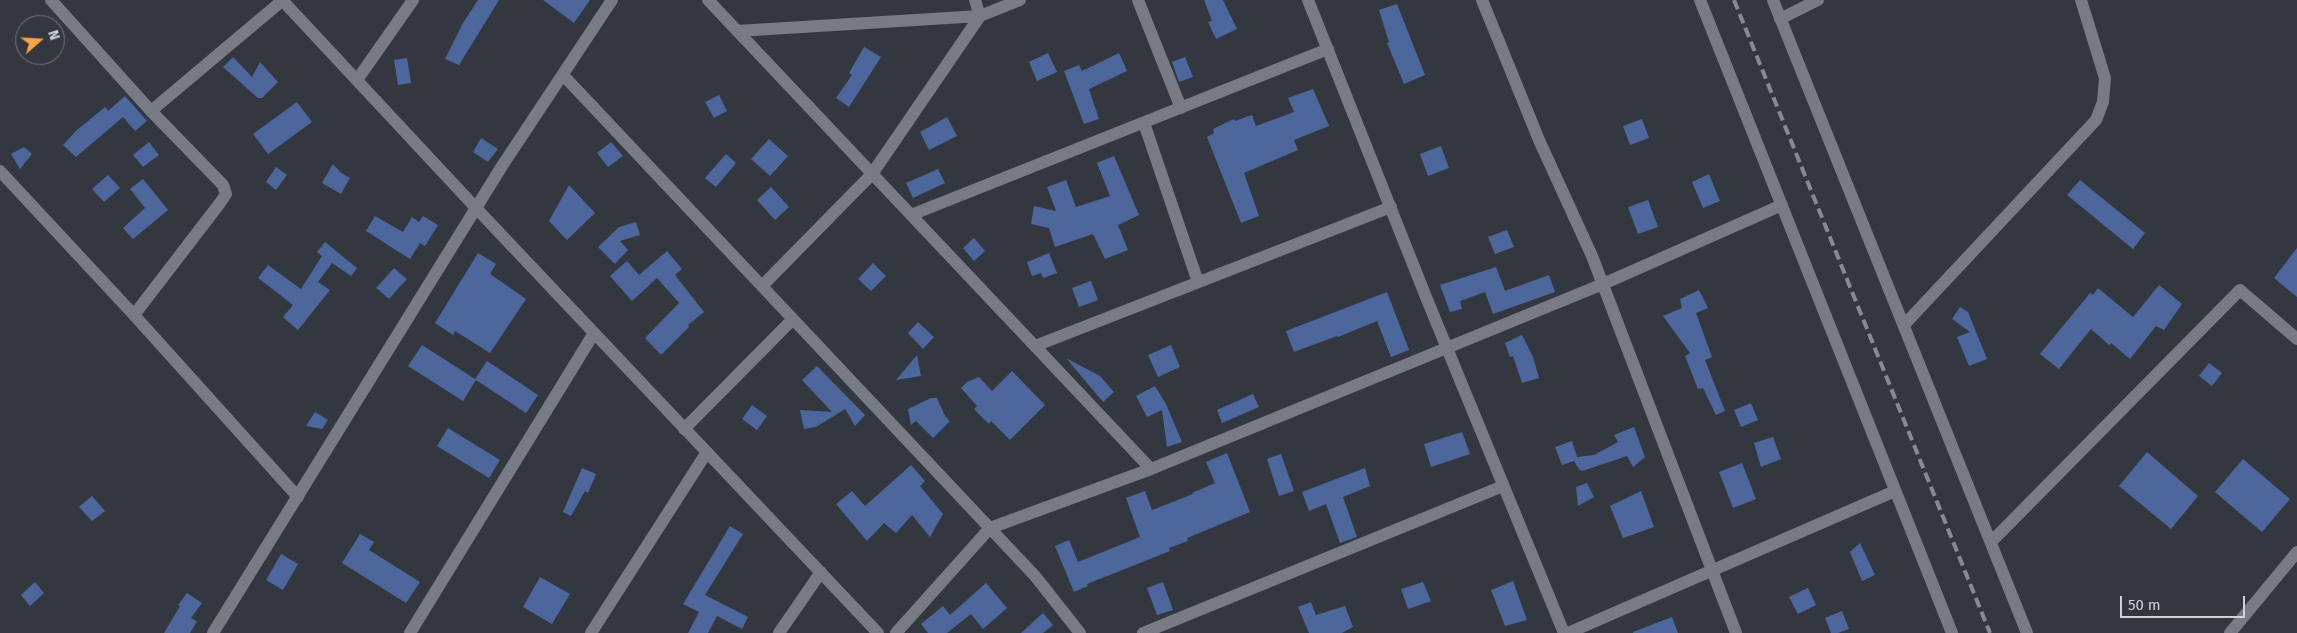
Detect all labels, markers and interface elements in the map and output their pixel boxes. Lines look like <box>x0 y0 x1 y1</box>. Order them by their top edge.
north arrow <box>15 15 65 65</box>
text: N <box>44 28 63 42</box>
scale bar <box>2122 586 2247 618</box>
text: 50 m <box>2128 596 2161 614</box>

